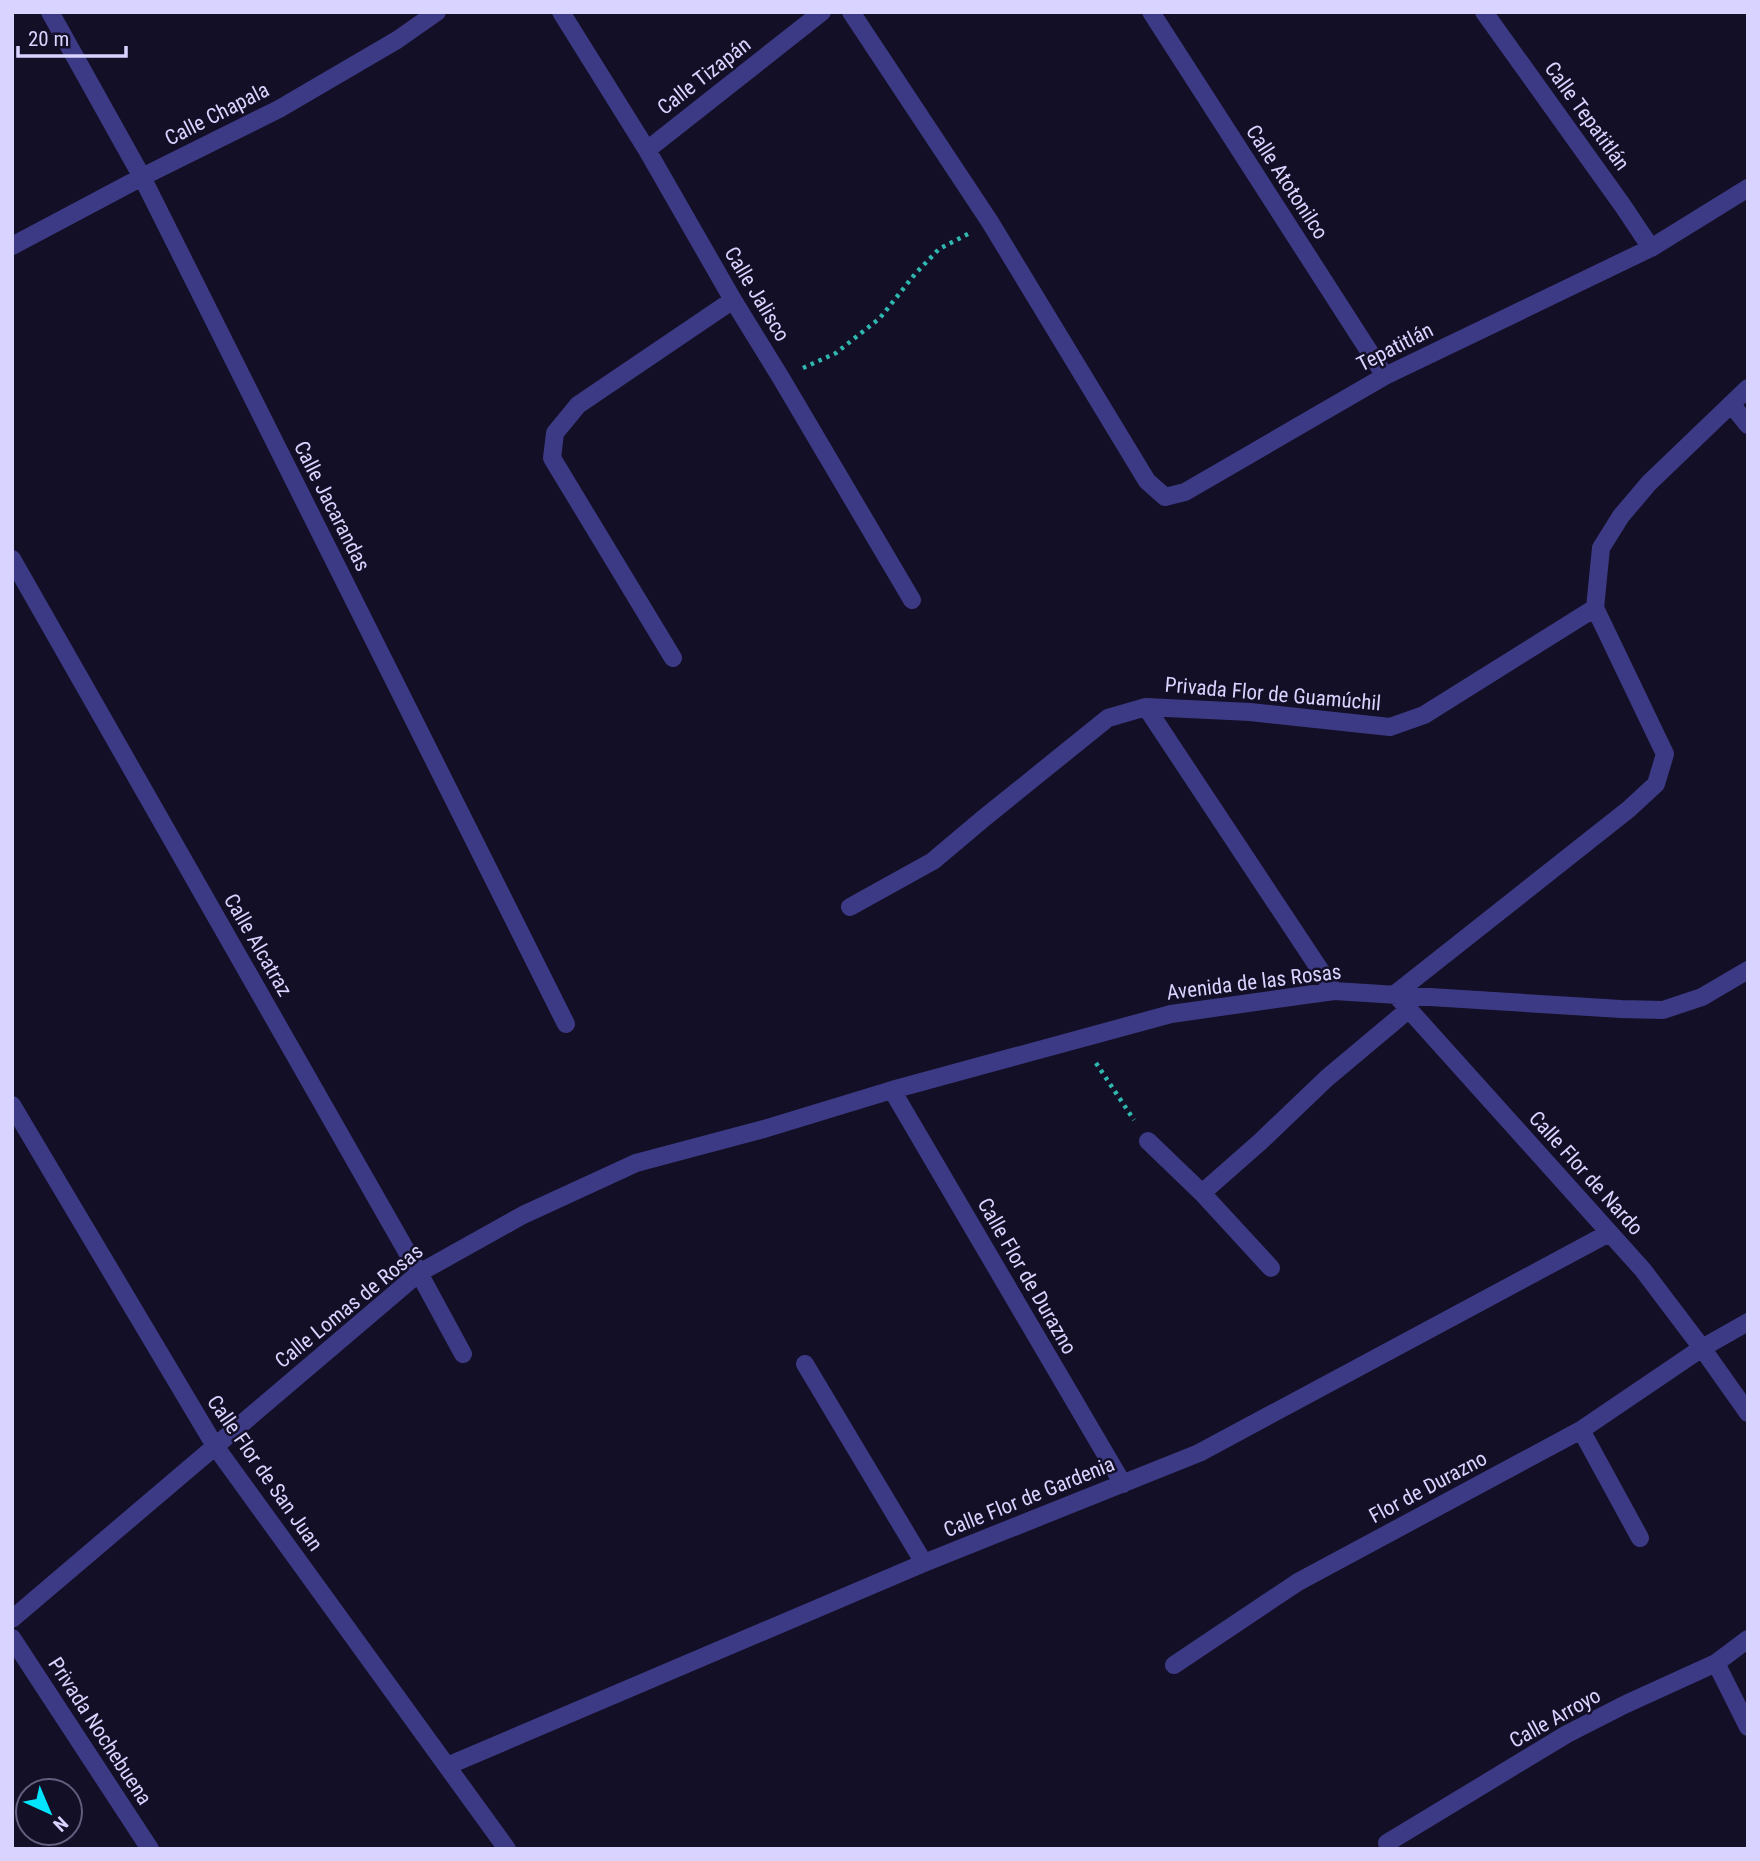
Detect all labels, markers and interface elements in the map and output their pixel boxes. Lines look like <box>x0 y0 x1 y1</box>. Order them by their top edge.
scale bar <box>18 14 126 58</box>
text: 20 m <box>28 27 69 51</box>
street label: Calle Tizapán <box>653 32 755 120</box>
street label: Calle Tepatitlán <box>1540 57 1634 175</box>
street label: Calle Chapala <box>161 78 273 150</box>
street label: Calle Atotonilco <box>1241 120 1333 244</box>
street label: Calle Jalisco <box>719 242 795 346</box>
street label: Tepatitlán <box>1353 318 1437 376</box>
street label: Calle Jacarandas <box>289 437 375 575</box>
street label: Privada Flor de Guamúchil <box>1164 673 1382 715</box>
street label: Calle Alcatraz <box>219 889 297 1001</box>
street label: Avenida de las Rosas <box>1165 959 1343 1005</box>
street label: Calle Flor de Nardo <box>1524 1106 1648 1240</box>
street label: Calle Flor de Durazno <box>973 1194 1081 1358</box>
street label: Calle Lomas de Rosas <box>270 1239 428 1373</box>
street label: Calle Flor de San Juan <box>202 1391 328 1555</box>
street label: Flor de Durazno <box>1365 1446 1491 1528</box>
street label: Calle Flor de Gardenia <box>940 1452 1118 1542</box>
street label: Privada Nochebuena <box>43 1653 157 1809</box>
street label: Calle Arroyo <box>1505 1683 1605 1753</box>
north arrow <box>14 1777 84 1847</box>
text: N <box>48 1812 73 1836</box>

